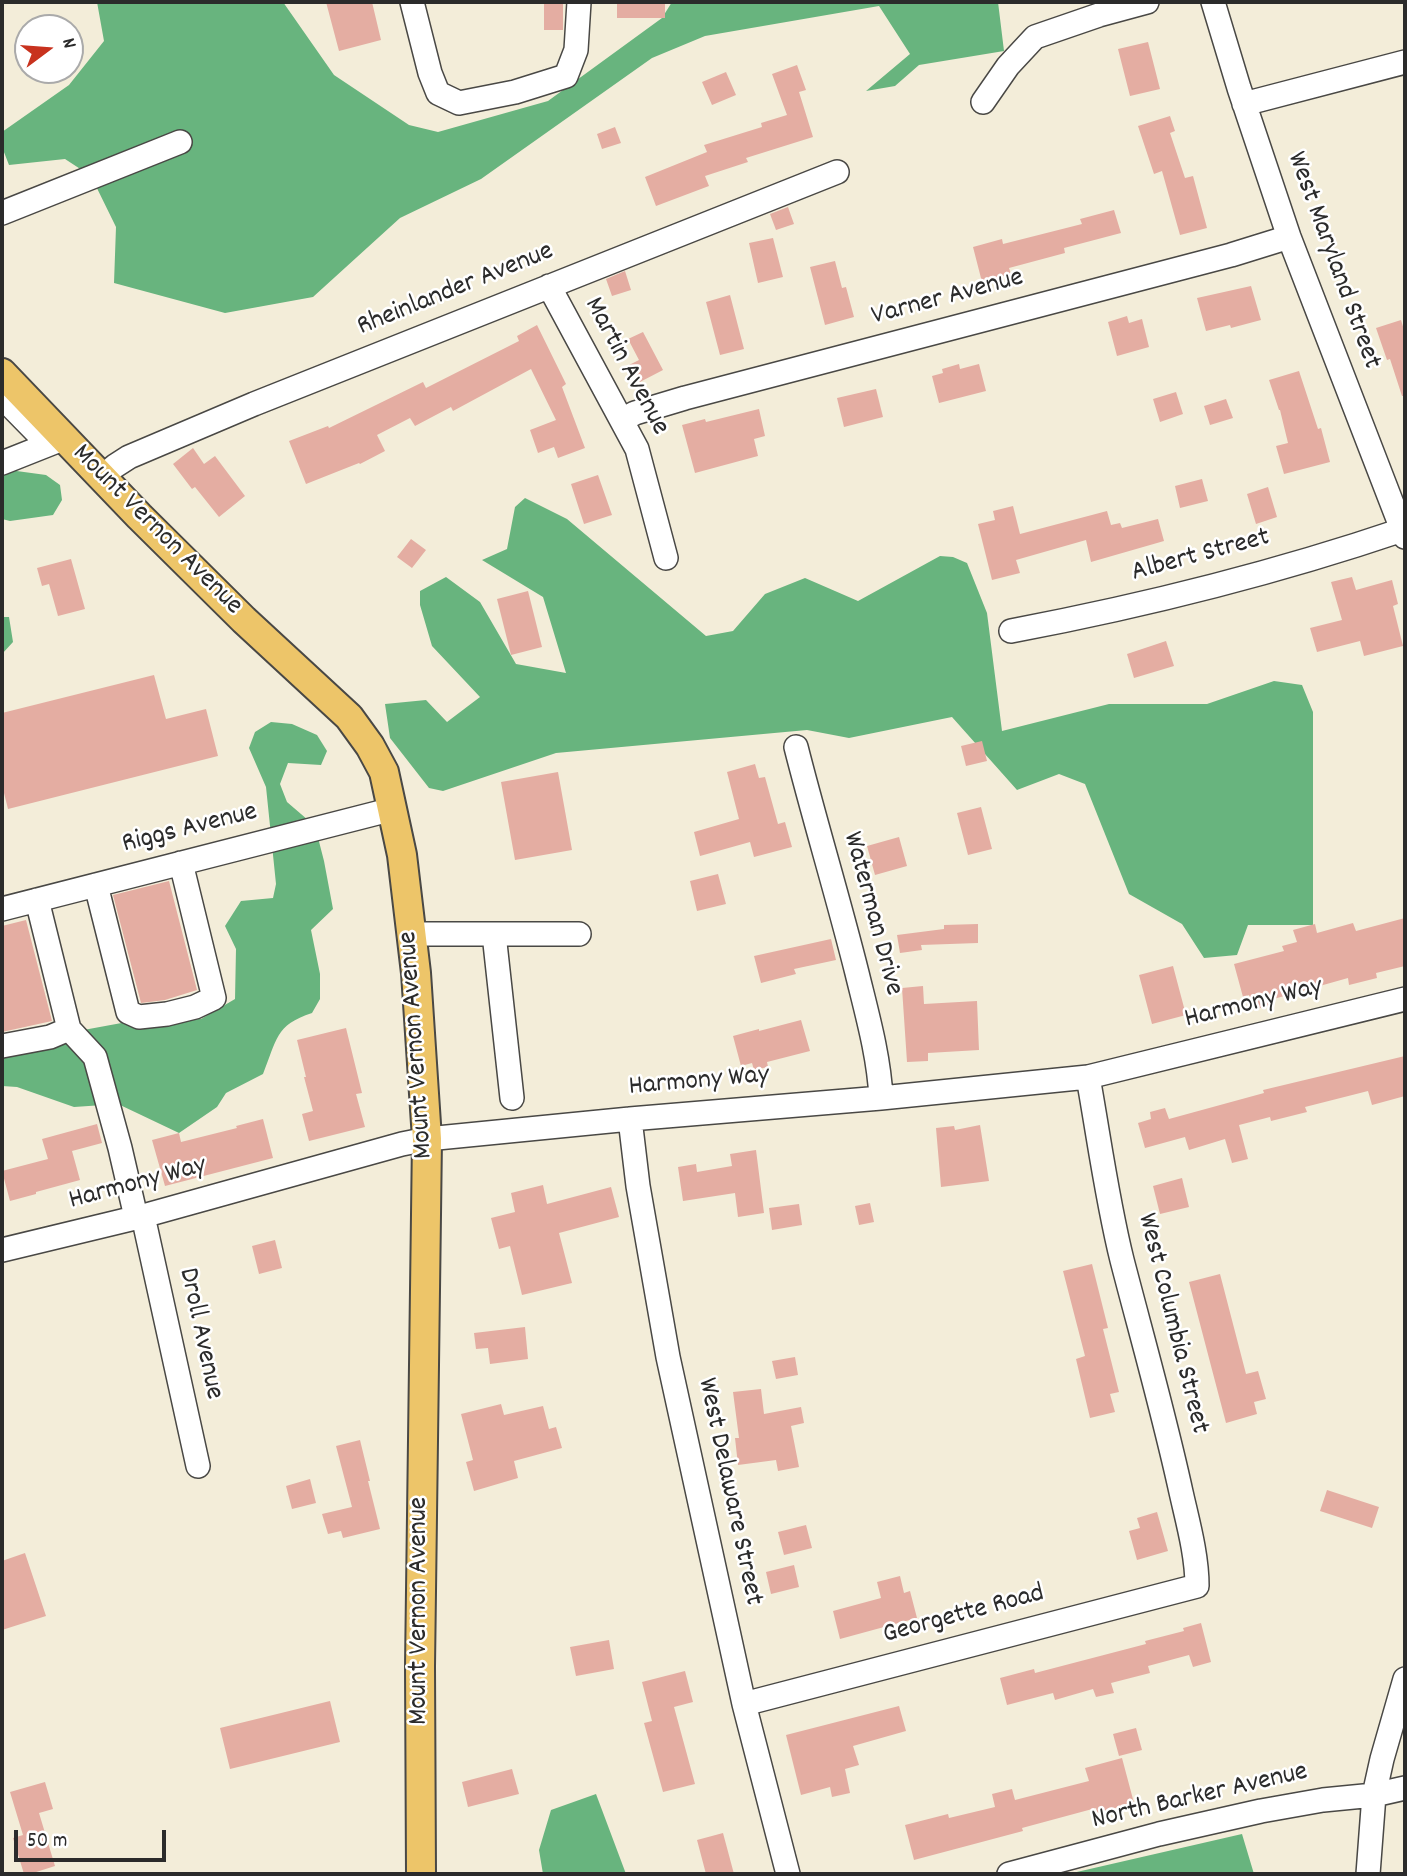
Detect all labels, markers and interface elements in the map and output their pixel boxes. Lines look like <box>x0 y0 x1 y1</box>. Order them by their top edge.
north arrow <box>14 14 84 84</box>
text: N <box>53 35 82 52</box>
street label: West Maryland Street <box>1277 148 1387 374</box>
street label: Rheinlander Avenue <box>353 236 559 346</box>
street label: Varner Avenue <box>868 263 1028 335</box>
street label: Martin Avenue <box>575 292 675 442</box>
street label: Mount Vernon Avenue <box>63 438 249 624</box>
street label: Albert Street <box>1128 522 1274 592</box>
street label: Riggs Avenue <box>119 797 261 863</box>
street label: Waterman Drive <box>833 829 909 999</box>
street label: Mount Vernon Avenue <box>393 930 443 1160</box>
street label: Harmony Way <box>1182 972 1326 1038</box>
street label: Harmony Way <box>627 1060 771 1106</box>
street label: Harmony Way <box>66 1151 210 1219</box>
street label: West Columbia Street <box>1127 1210 1215 1438</box>
street label: Droll Avenue <box>169 1265 229 1403</box>
street label: West Delaware Street <box>687 1375 769 1609</box>
street label: Mount Vernon Avenue <box>404 1497 438 1725</box>
street label: Georgette Road <box>880 1578 1048 1654</box>
street label: North Barker Avenue <box>1089 1757 1311 1839</box>
scale bar <box>18 1816 170 1860</box>
text: 50 m <box>27 1827 67 1857</box>

